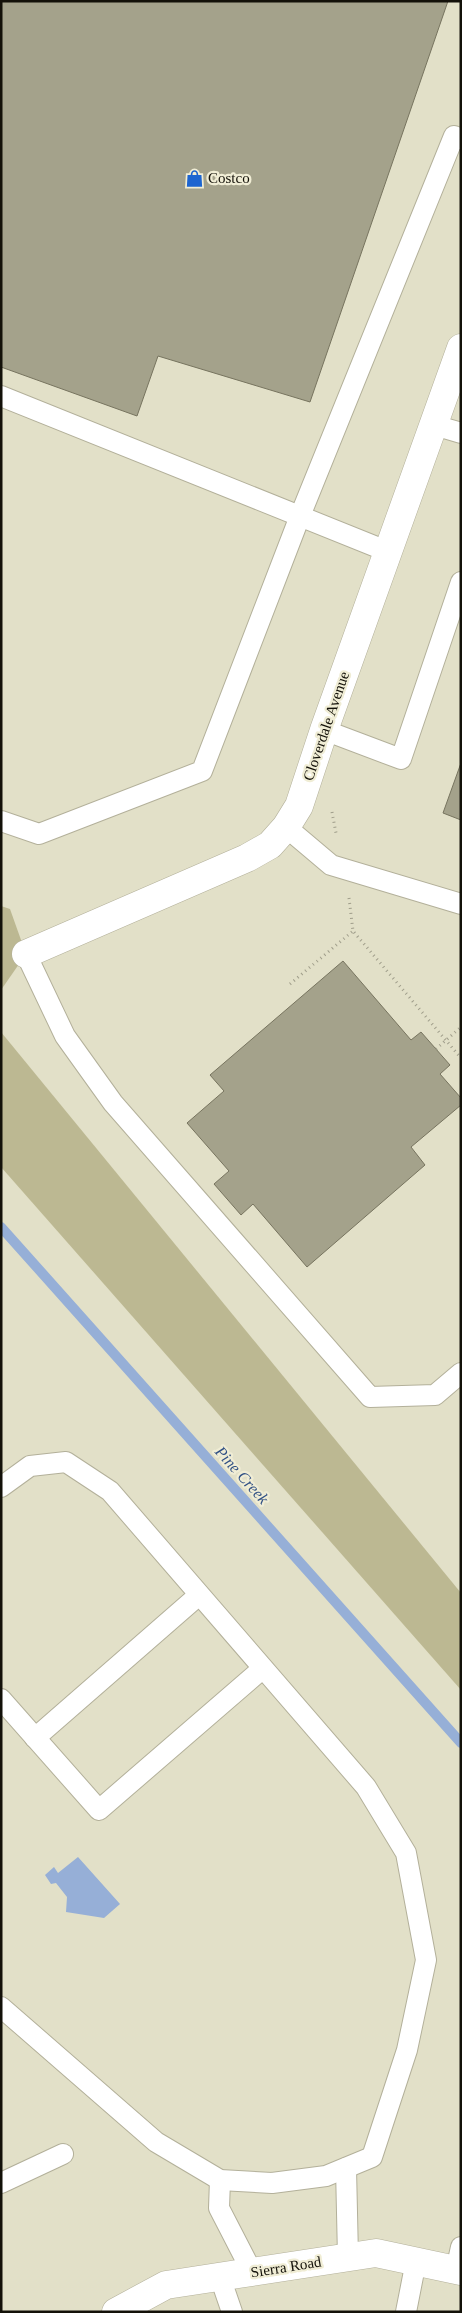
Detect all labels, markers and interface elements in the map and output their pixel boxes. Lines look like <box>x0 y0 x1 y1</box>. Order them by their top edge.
shop icon: Costco <box>184 168 204 188</box>
place label: Costco <box>208 170 250 186</box>
street label: Cloverdale Avenue <box>300 669 352 783</box>
water label: Pine Creek <box>211 1442 273 1508</box>
street label: Sierra Road <box>250 2253 323 2280</box>

